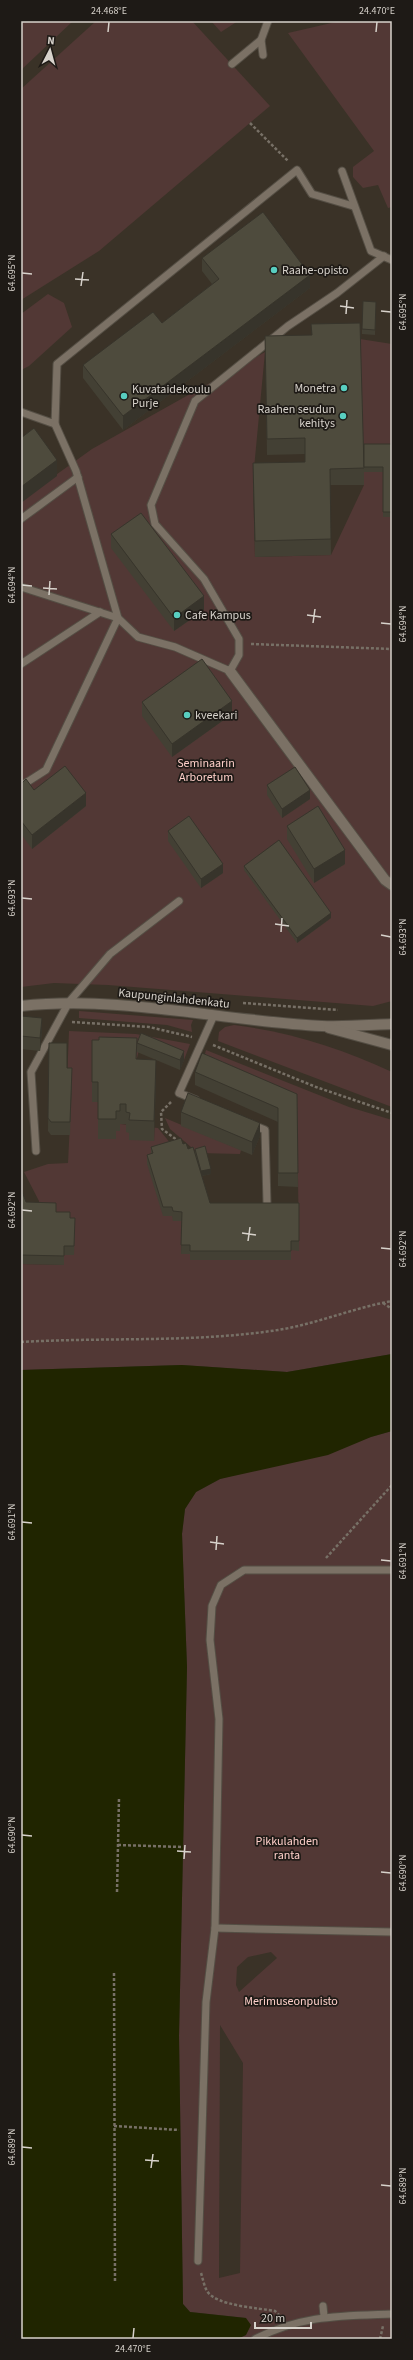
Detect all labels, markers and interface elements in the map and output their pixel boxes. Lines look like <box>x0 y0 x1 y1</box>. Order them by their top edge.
text: 24.468°E <box>91 4 127 18</box>
text: 24.470°E <box>359 4 395 18</box>
north arrow <box>30 30 70 70</box>
text: N <box>47 33 55 48</box>
text: 64.695°N <box>5 254 19 292</box>
place label: Raahe-opisto <box>282 262 349 279</box>
marker: Raahe-opisto <box>269 265 279 275</box>
text: 64.695°N <box>396 293 410 331</box>
place label: Monetra <box>294 380 336 397</box>
place label: Kuvataidekoulu Purje <box>132 381 210 412</box>
marker: Monetra <box>339 383 349 393</box>
marker: Kuvataidekoulu Purje <box>119 391 129 401</box>
place label: Raahen seudun kehitys <box>257 401 335 432</box>
marker: Raahen seudun kehitys <box>338 411 348 421</box>
text: 64.694°N <box>5 566 19 604</box>
text: 64.694°N <box>396 605 410 643</box>
place label: Cafe Kampus <box>185 607 251 624</box>
marker: Cafe Kampus <box>172 610 182 620</box>
place label: kveekari <box>195 707 237 724</box>
marker: kveekari <box>182 710 192 720</box>
park label: Seminaarin Arboretum <box>177 755 235 786</box>
text: 64.693°N <box>5 879 19 917</box>
text: 64.693°N <box>396 918 410 956</box>
street label: Kaupunginlahdenkatu <box>117 984 231 1013</box>
text: 64.692°N <box>5 1191 19 1229</box>
text: 64.692°N <box>396 1230 410 1268</box>
text: 64.691°N <box>5 1503 19 1541</box>
text: 64.691°N <box>396 1542 410 1580</box>
text: 64.690°N <box>5 1816 19 1854</box>
park label: Pikkulahden ranta <box>256 1833 318 1864</box>
text: 64.690°N <box>396 1854 410 1892</box>
park label: Merimuseonpuisto <box>244 1993 338 2010</box>
text: 64.689°N <box>5 2128 19 2166</box>
text: 64.689°N <box>396 2167 410 2205</box>
scale bar <box>255 2304 311 2330</box>
text: 20 m <box>261 2310 285 2327</box>
text: 24.470°E <box>115 2342 151 2356</box>

